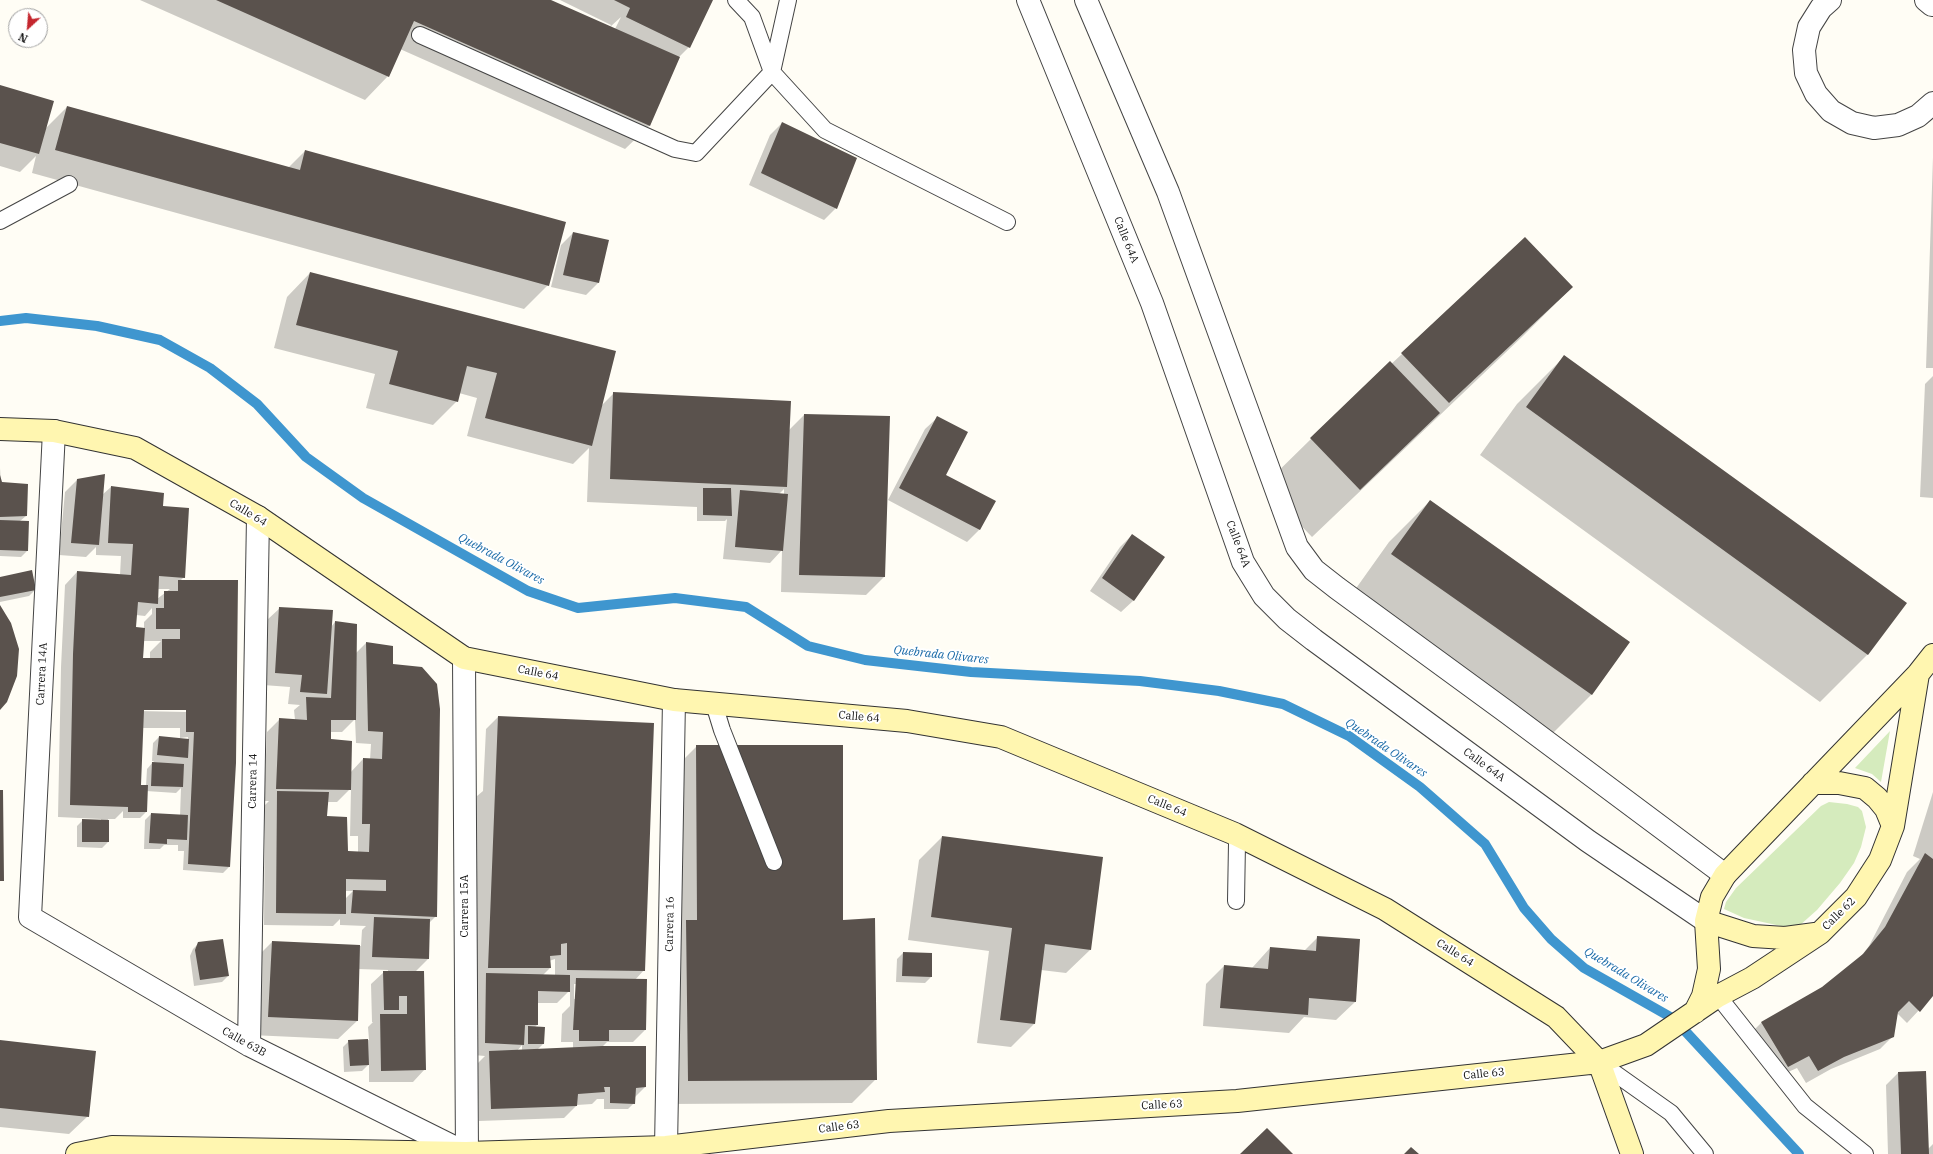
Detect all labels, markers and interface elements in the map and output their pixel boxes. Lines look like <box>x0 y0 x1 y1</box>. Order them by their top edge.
north arrow <box>8 8 48 48</box>
text: N <box>16 30 30 46</box>
street label: Calle 64A <box>1111 215 1141 265</box>
street label: Calle 64 <box>227 497 269 529</box>
street label: Calle 64A <box>1223 519 1253 569</box>
water label: Quebrada Olivares <box>455 530 547 588</box>
street label: Carrera 14A <box>34 642 50 706</box>
water label: Quebrada Olivares <box>893 643 989 667</box>
street label: Calle 64 <box>516 663 560 683</box>
street label: Calle 64 <box>838 709 880 725</box>
water label: Quebrada Olivares <box>1342 715 1430 781</box>
street label: Calle 64A <box>1460 745 1508 785</box>
street label: Carrera 14 <box>246 753 260 809</box>
street label: Calle 64 <box>1145 792 1189 820</box>
street label: Carrera 15A <box>458 875 472 937</box>
street label: Calle 62 <box>1820 895 1858 933</box>
street label: Carrera 16 <box>663 896 677 952</box>
street label: Calle 64 <box>1434 936 1476 970</box>
water label: Quebrada Olivares <box>1581 944 1671 1006</box>
street label: Calle 63B <box>220 1024 268 1060</box>
street label: Calle 63 <box>1463 1065 1505 1083</box>
street label: Calle 63 <box>1141 1097 1183 1113</box>
street label: Calle 63 <box>818 1118 860 1136</box>

